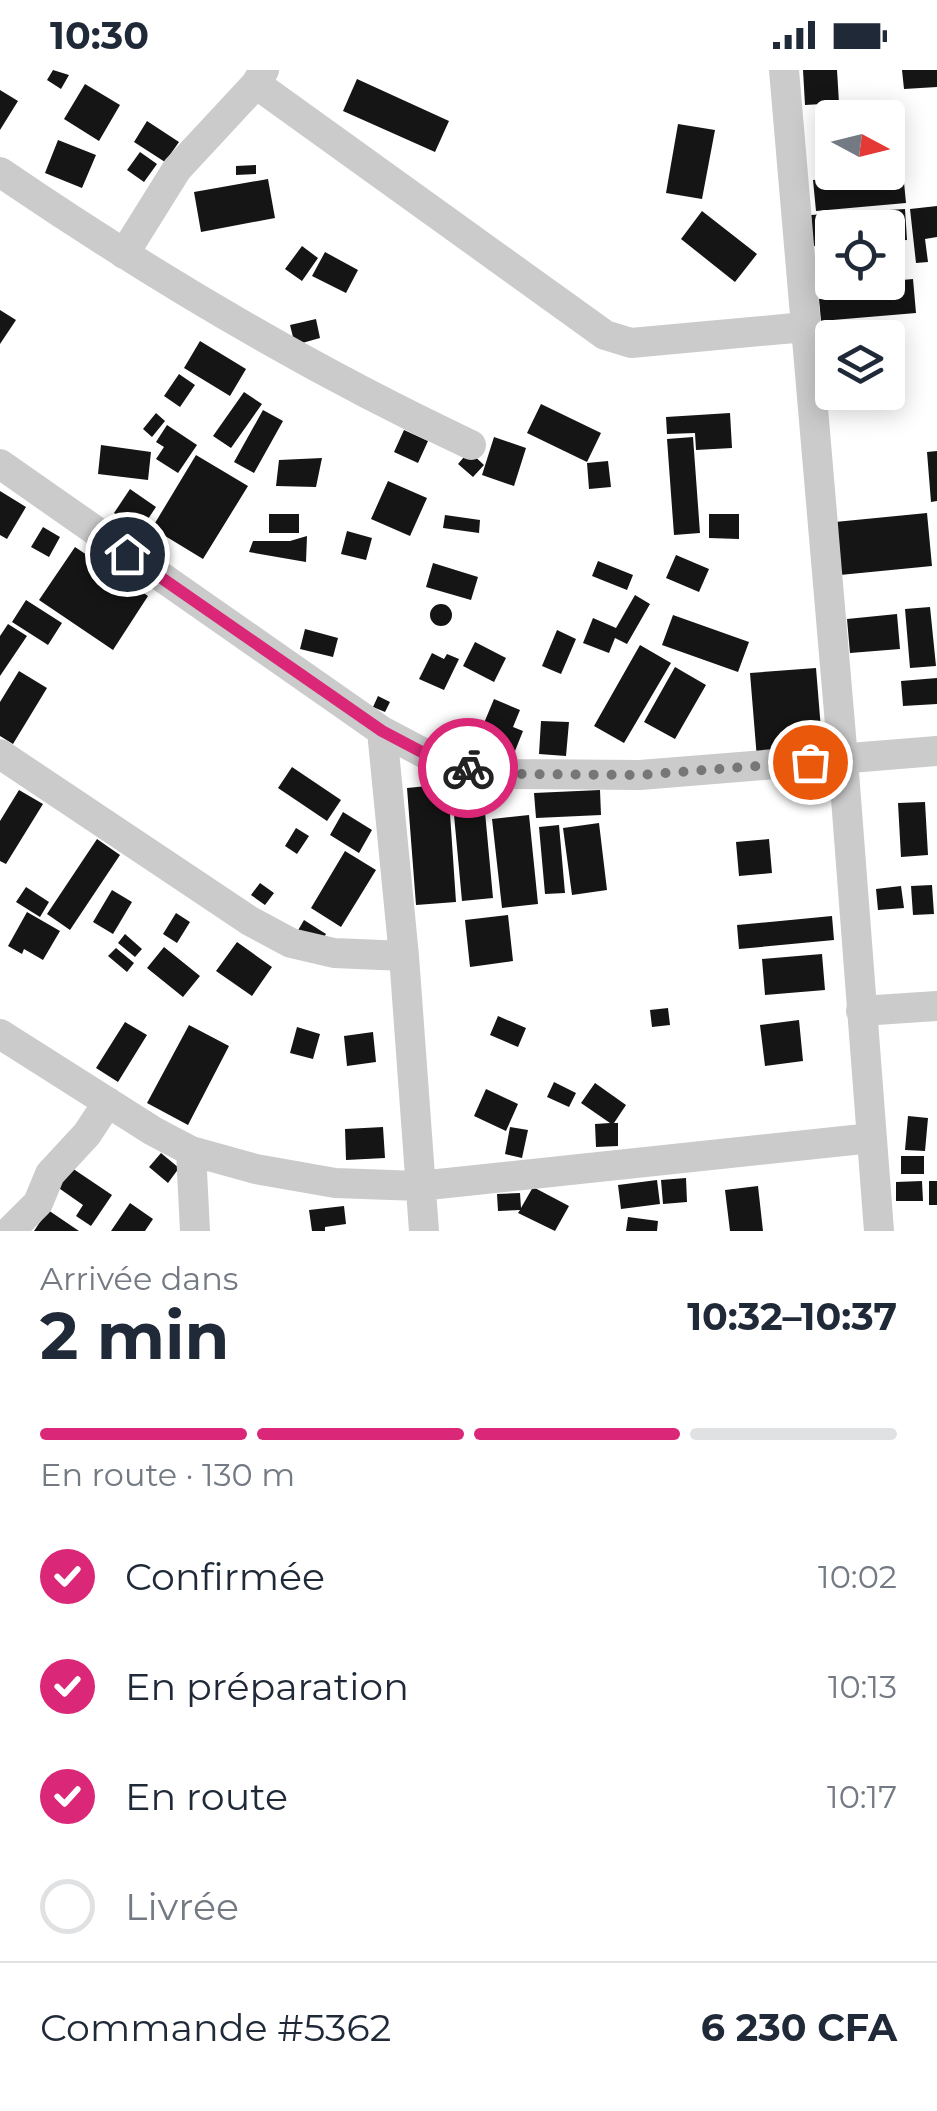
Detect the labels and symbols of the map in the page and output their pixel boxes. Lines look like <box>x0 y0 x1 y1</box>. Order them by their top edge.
north arrow <box>815 100 905 190</box>
pin <box>85 512 170 597</box>
courier <box>418 718 518 818</box>
pin <box>768 720 853 805</box>

